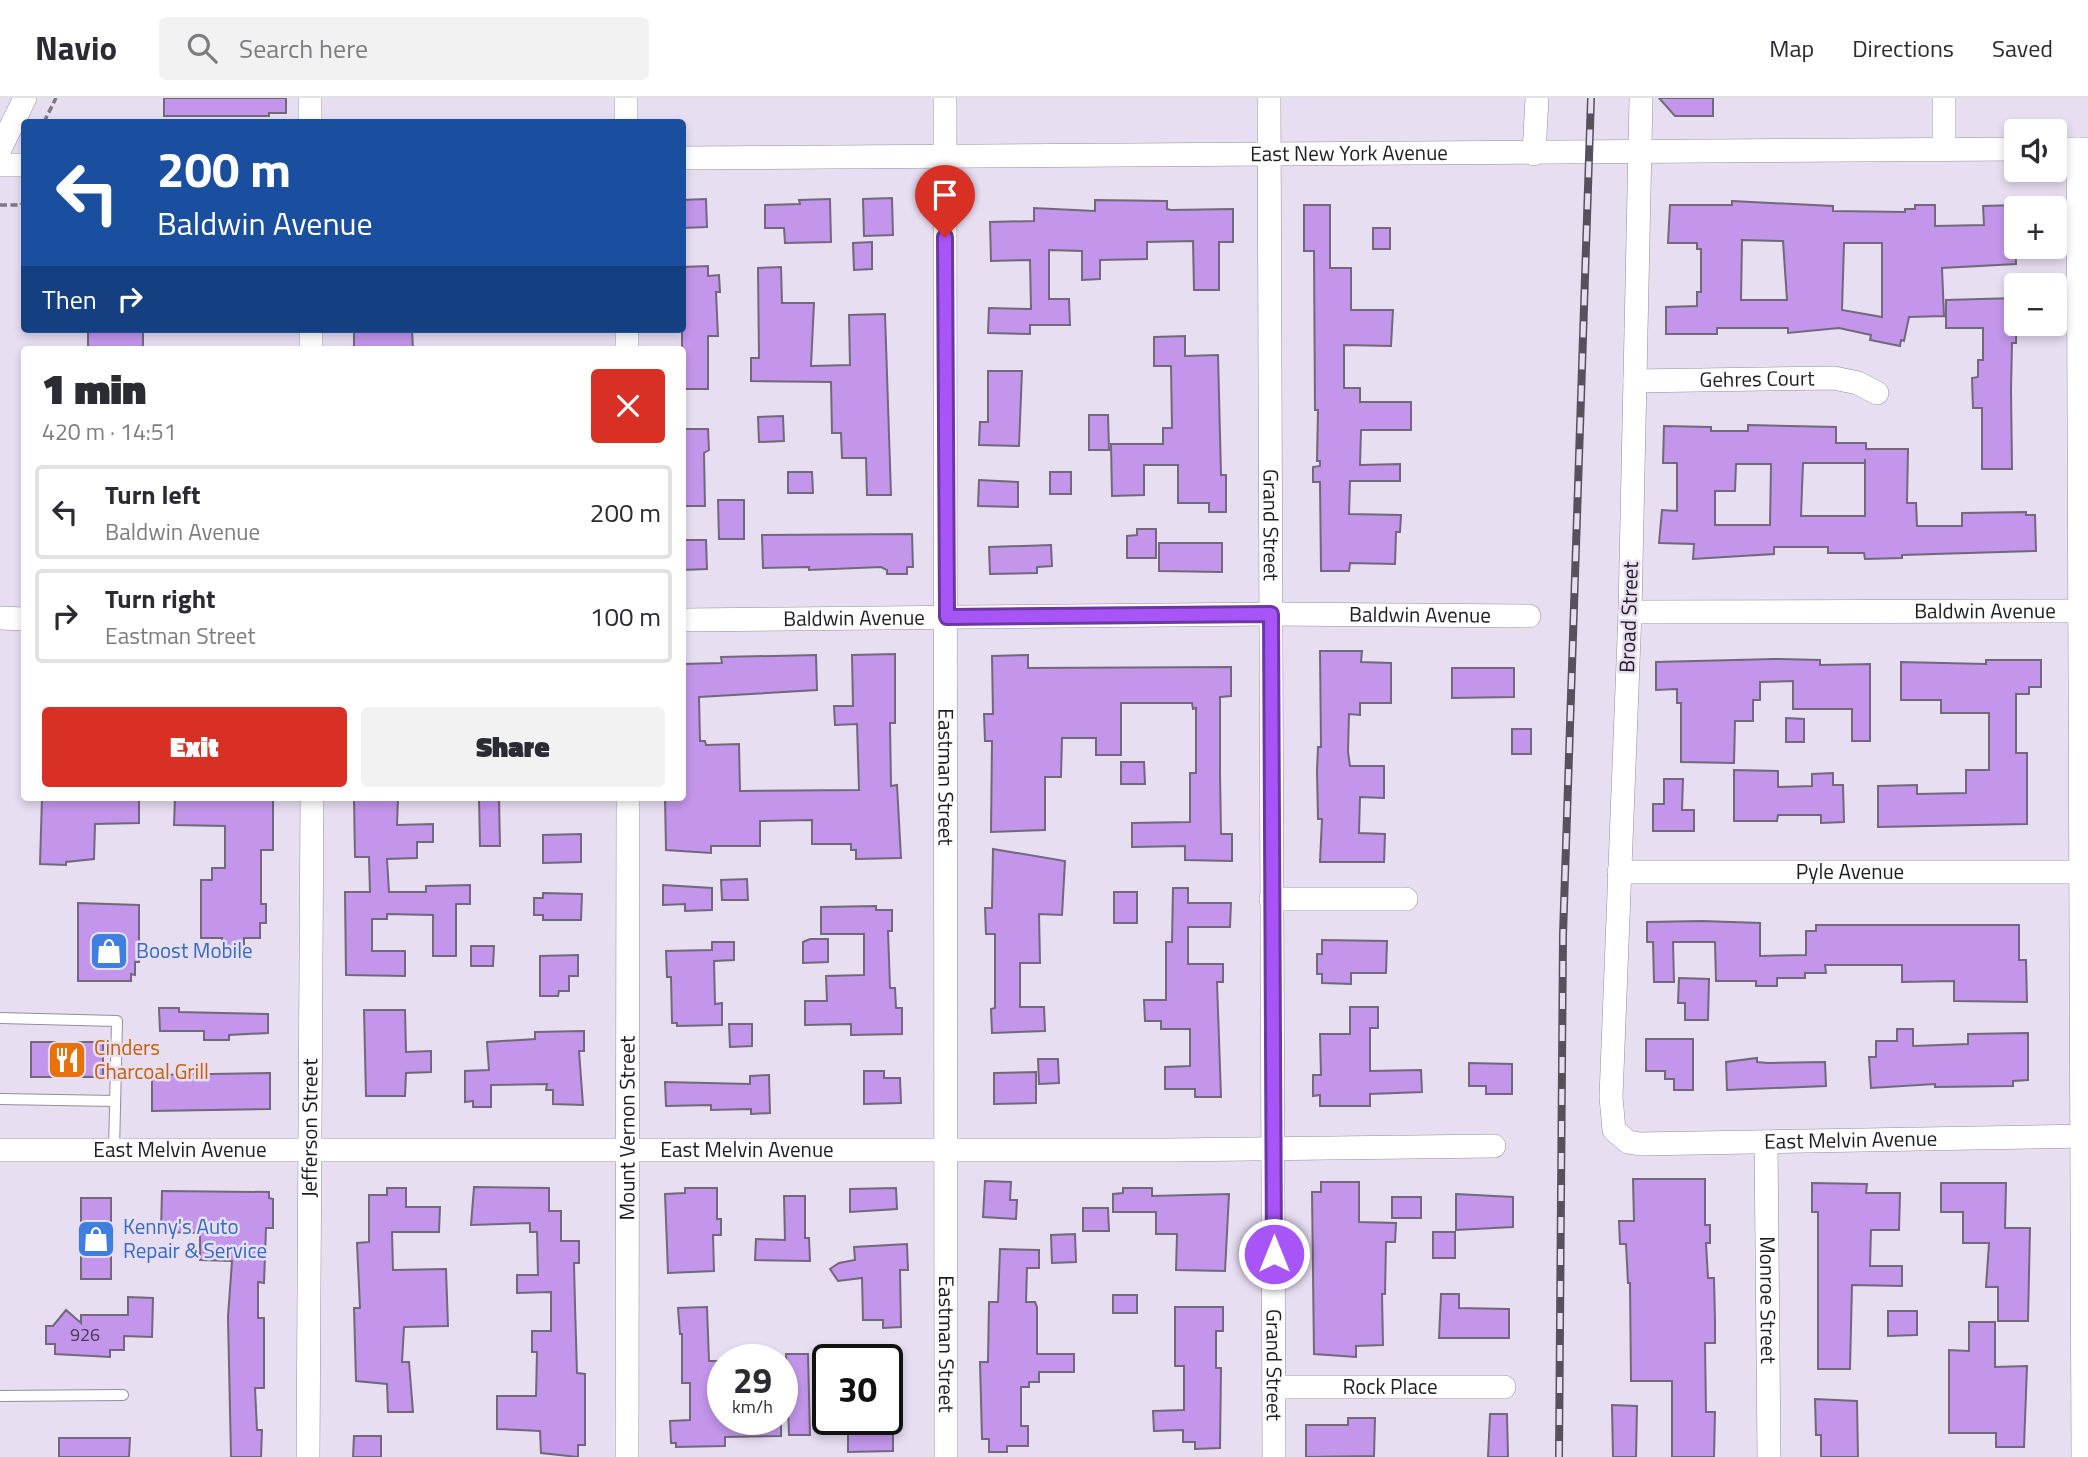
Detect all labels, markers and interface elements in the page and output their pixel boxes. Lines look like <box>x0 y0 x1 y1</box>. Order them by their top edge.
search box <box>159 17 649 80</box>
text: Navio <box>35 23 117 73</box>
icon: search <box>183 29 221 67</box>
text: Search here <box>239 29 368 68</box>
text: Map <box>1769 30 1814 66</box>
text: Directions <box>1852 30 1954 66</box>
text: Saved <box>1992 30 2053 66</box>
map controls <box>2004 119 2067 336</box>
button: sound <box>2004 119 2067 182</box>
text: 200 m <box>157 131 291 206</box>
street label: East New York Avenue <box>1250 136 1448 169</box>
icon: left <box>42 147 133 238</box>
pin <box>915 165 975 237</box>
icon: arrive <box>926 176 964 214</box>
button: + <box>2004 196 2067 259</box>
text: Baldwin Avenue <box>157 199 373 247</box>
button: − <box>2004 273 2067 336</box>
text: Then <box>42 280 97 319</box>
icon: right <box>111 280 149 318</box>
text: 1 min <box>42 356 146 420</box>
street label: Gehres Court <box>1699 361 1815 395</box>
button: close <box>591 369 665 443</box>
text: 420 m · 14:51 <box>42 414 177 449</box>
street label: Grand Street <box>1255 469 1288 582</box>
text: Turn left <box>105 475 200 514</box>
icon: left <box>46 493 84 531</box>
text: 200 m <box>590 493 661 532</box>
text: Baldwin Avenue <box>105 514 260 549</box>
street label: Broad Street <box>1610 560 1646 673</box>
text: Turn right <box>105 579 216 618</box>
street label: Baldwin Avenue <box>1914 594 2056 626</box>
icon: right <box>46 597 84 635</box>
text: 100 m <box>590 597 661 636</box>
street label: Baldwin Avenue <box>1349 598 1491 631</box>
street label: Baldwin Avenue <box>783 601 925 634</box>
text: Eastman Street <box>105 618 255 653</box>
button: Exit <box>42 707 347 787</box>
button: Share <box>361 707 665 787</box>
street label: Eastman Street <box>930 708 963 846</box>
street label: Pyle Avenue <box>1796 855 1904 887</box>
shop icon: Boost Mobile <box>88 930 130 972</box>
place label: Boost Mobile <box>136 934 253 966</box>
place label: Cinders Charcoal Grill <box>94 1031 209 1087</box>
street label: Mount Vernon Street <box>610 1035 643 1220</box>
restaurant icon: Cinders Charcoal Grill <box>46 1039 88 1081</box>
street label: Jefferson Street <box>293 1058 325 1198</box>
street label: East Melvin Avenue <box>1764 1122 1938 1157</box>
street label: East Melvin Avenue <box>93 1133 267 1165</box>
street label: East Melvin Avenue <box>660 1133 834 1165</box>
place label: Kenny's Auto Repair & Service <box>123 1210 267 1266</box>
position arrow <box>1237 1217 1311 1291</box>
shop icon: Kenny's Auto Repair & Service <box>75 1218 117 1260</box>
street label: Monroe Street <box>1752 1236 1785 1365</box>
street label: Eastman Street <box>931 1275 963 1413</box>
street label: Grand Street <box>1258 1309 1291 1422</box>
house number: 926 <box>70 1321 100 1348</box>
speed limit sign: 30 <box>812 1344 903 1435</box>
text: 29 <box>733 1353 772 1407</box>
street label: Rock Place <box>1342 1370 1438 1402</box>
text: km/h <box>732 1393 773 1420</box>

